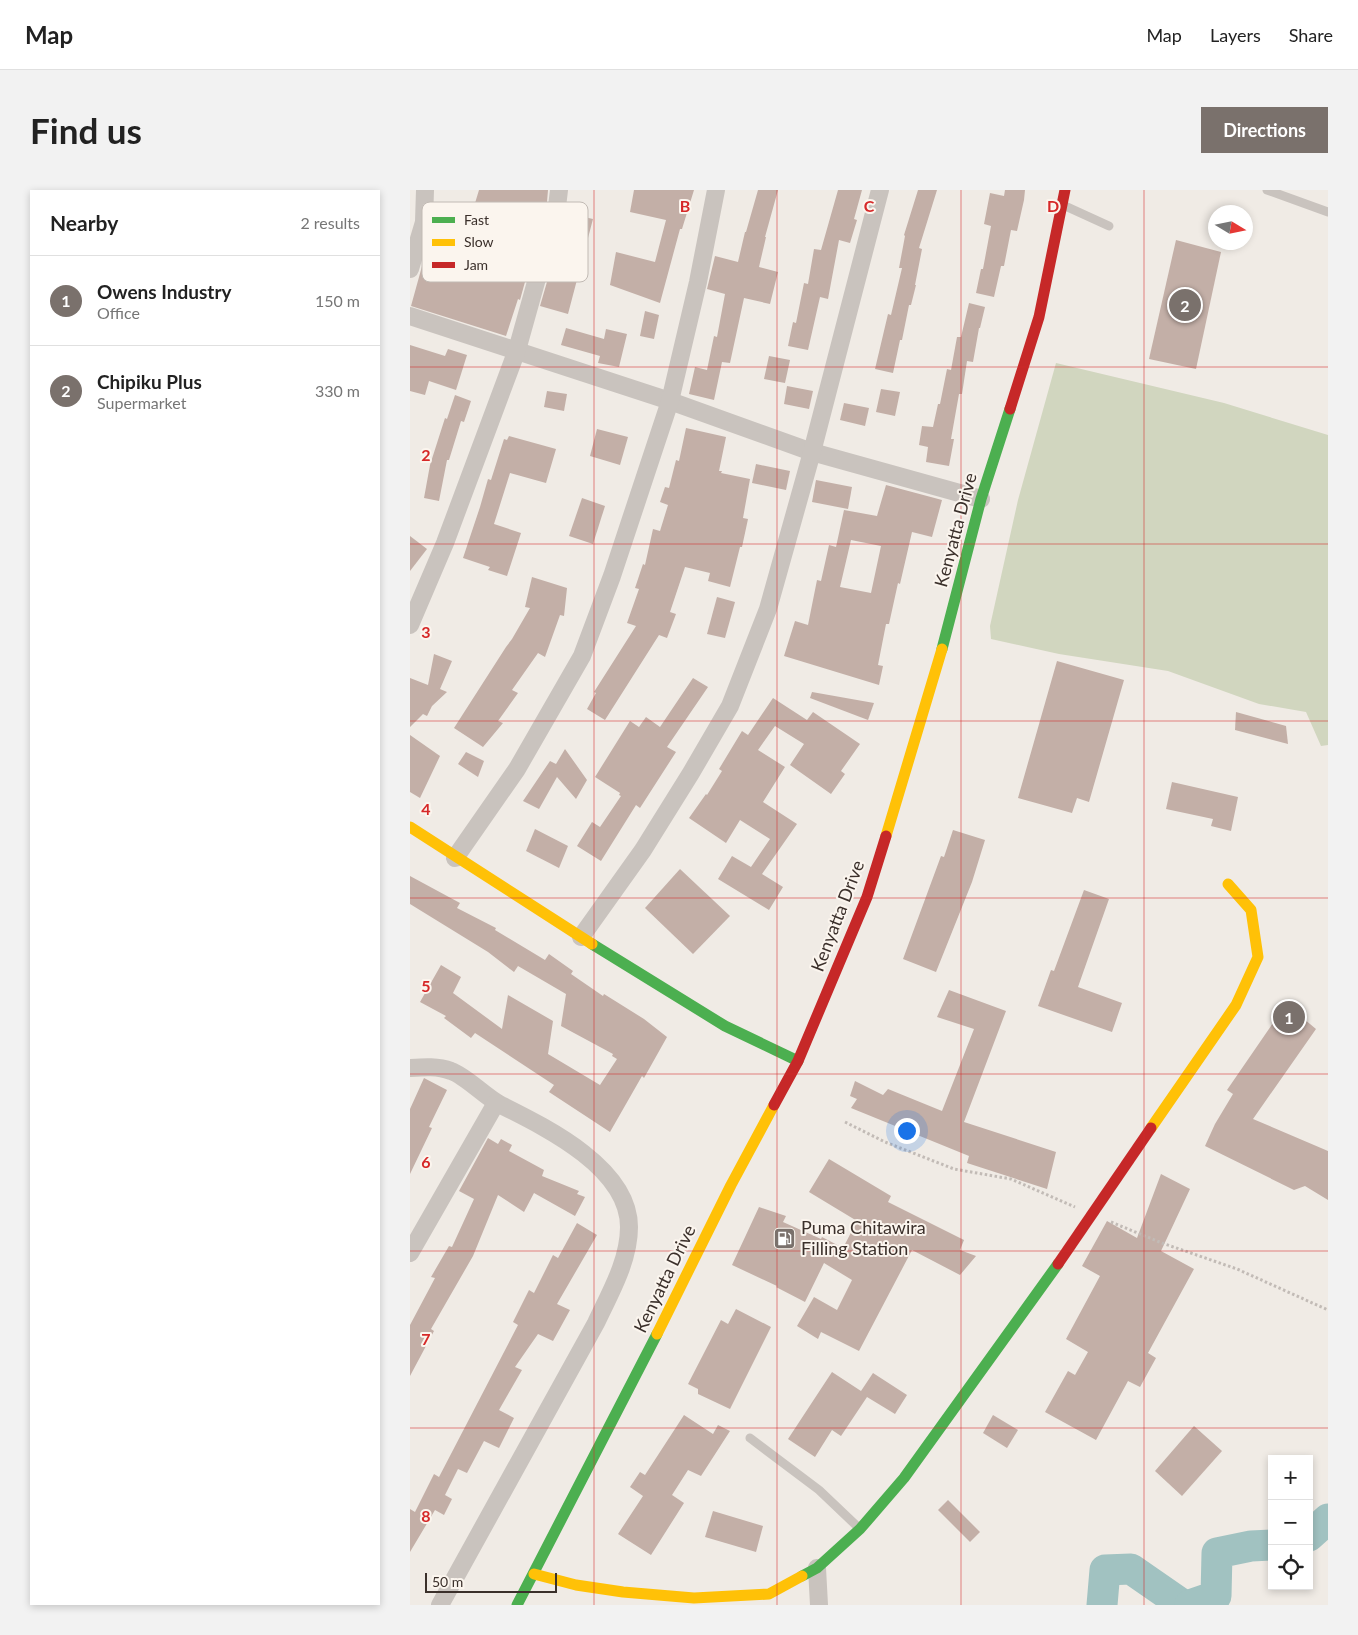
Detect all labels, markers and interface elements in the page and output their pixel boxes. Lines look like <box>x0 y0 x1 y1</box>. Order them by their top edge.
text: Map <box>25 20 73 49</box>
text: Map <box>1146 24 1182 46</box>
text: Layers <box>1210 24 1261 46</box>
text: Share <box>1289 24 1333 46</box>
button: Directions <box>1201 107 1328 153</box>
text: Find us <box>30 109 142 151</box>
text: B <box>680 196 690 215</box>
text: C <box>864 196 875 215</box>
text: D <box>1047 196 1059 215</box>
legend <box>422 202 588 282</box>
north arrow <box>1208 205 1253 250</box>
text: Nearby <box>50 210 118 235</box>
text: Fast <box>464 211 489 228</box>
text: 2 results <box>300 213 360 232</box>
text: Slow <box>464 233 494 250</box>
text: Jam <box>464 256 488 273</box>
text: Owens Industry <box>97 280 232 303</box>
pin: 2 <box>1169 286 1201 324</box>
text: 1 <box>61 291 71 310</box>
text: 150 m <box>315 291 360 310</box>
text: Office <box>97 303 140 322</box>
text: Chipiku Plus <box>97 370 202 393</box>
text: 2 <box>61 381 71 400</box>
text: 330 m <box>315 381 360 400</box>
text: Supermarket <box>97 393 186 412</box>
text: 2 <box>421 445 431 464</box>
street label: Kenyatta Drive <box>929 470 981 589</box>
text: 3 <box>421 622 431 641</box>
text: 4 <box>421 799 431 818</box>
street label: Kenyatta Drive <box>806 857 868 974</box>
text: 5 <box>421 976 431 995</box>
pin: 1 <box>1273 998 1305 1036</box>
your location <box>894 1118 920 1144</box>
text: 6 <box>421 1152 431 1171</box>
place label: Puma Chitawira Filling Station <box>801 1216 926 1259</box>
street label: Kenyatta Drive <box>629 1221 700 1336</box>
fuel station icon: Puma Chitawira Filling Station <box>773 1226 797 1250</box>
text: 7 <box>421 1329 431 1348</box>
map controls <box>1268 1455 1313 1590</box>
button: + <box>1268 1455 1313 1500</box>
button: − <box>1268 1500 1313 1545</box>
text: 8 <box>421 1506 431 1525</box>
button: locate <box>1268 1545 1313 1590</box>
scale bar <box>425 1570 558 1593</box>
text: 50 m <box>432 1573 463 1590</box>

